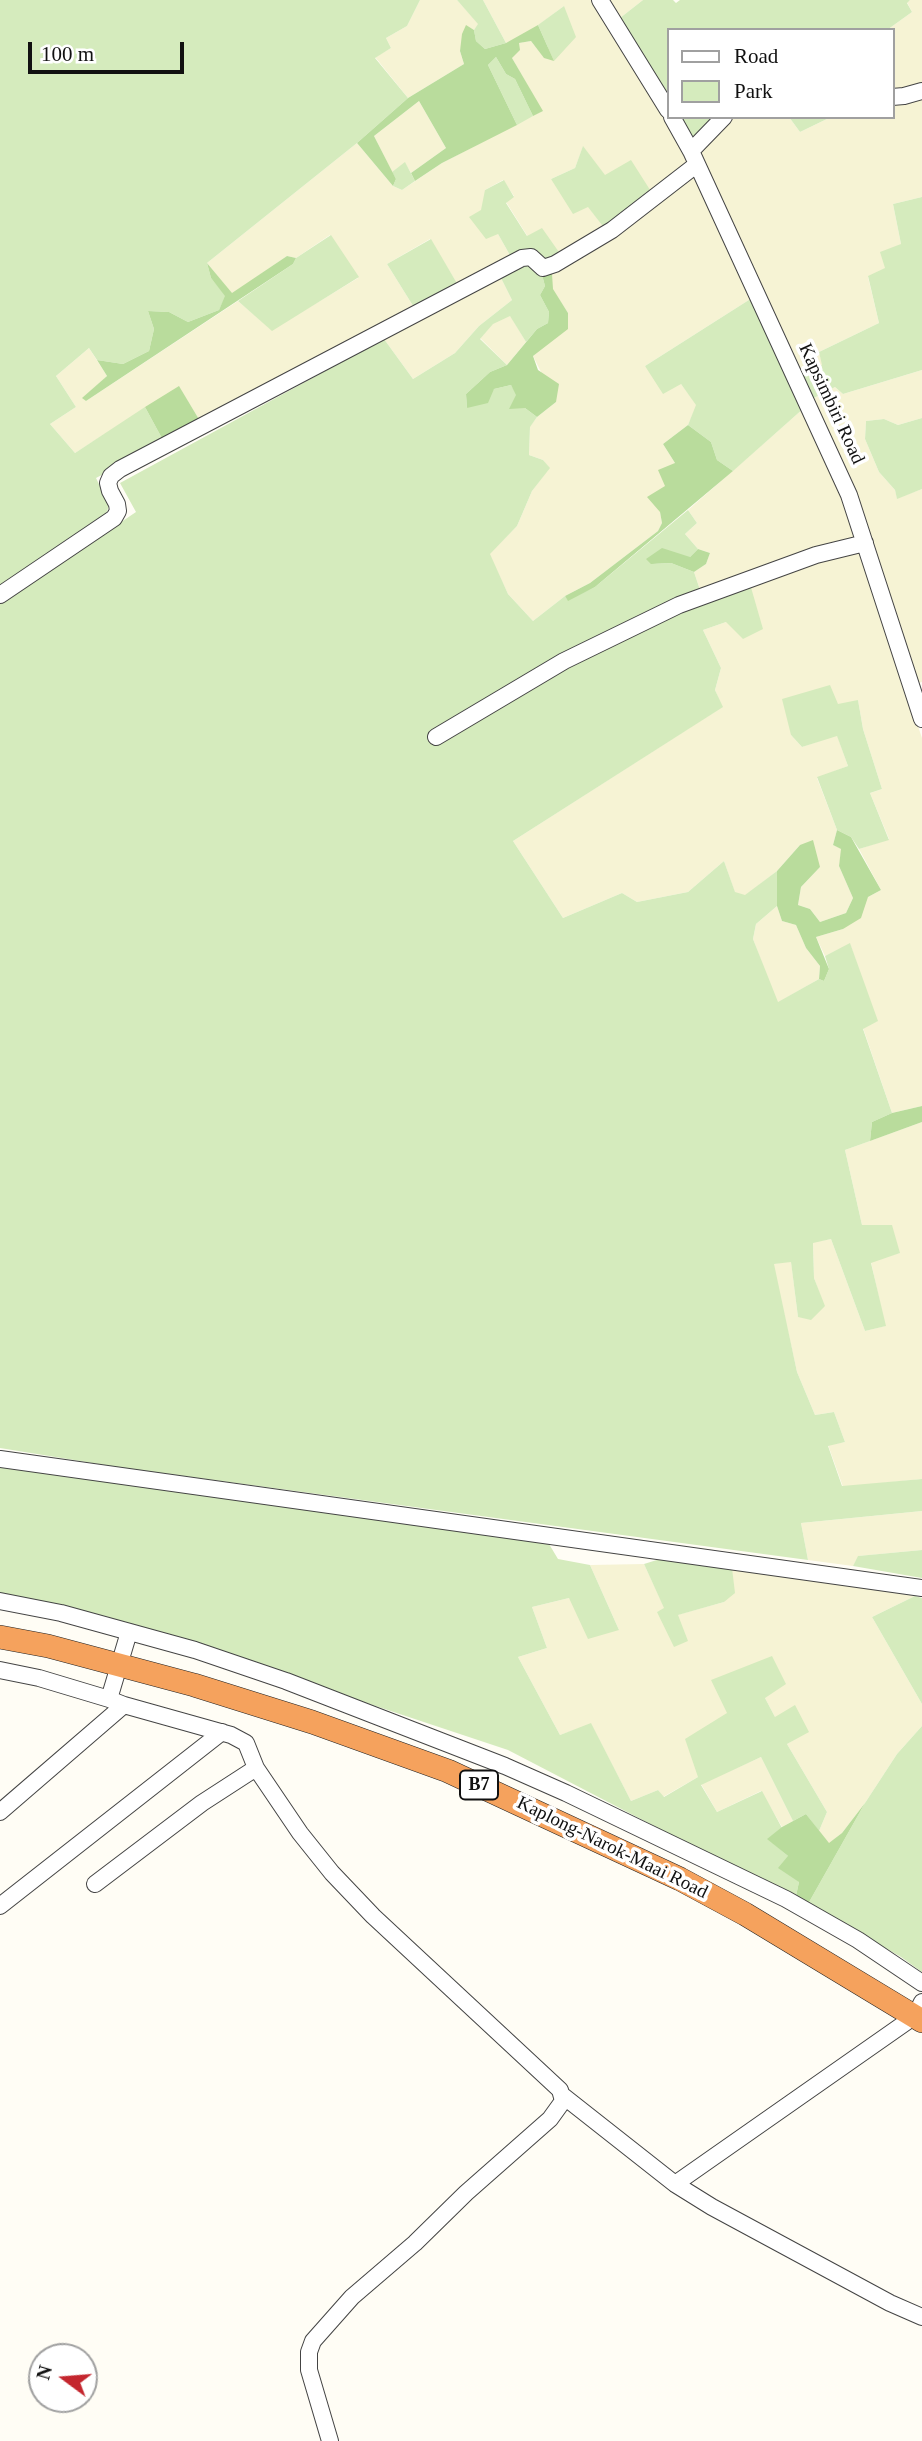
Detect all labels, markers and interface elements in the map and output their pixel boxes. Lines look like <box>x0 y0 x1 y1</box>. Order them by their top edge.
scale bar <box>32 28 187 72</box>
legend <box>666 28 894 119</box>
text: 100 m <box>41 42 94 66</box>
text: Road <box>734 44 778 68</box>
text: Park <box>734 79 773 103</box>
street label: Kapsimbiri Road <box>793 340 869 468</box>
road number: B7 <box>460 1770 498 1800</box>
street label: Kaplong-Narok-Maai Road <box>513 1792 711 1904</box>
north arrow <box>28 2343 98 2413</box>
text: N <box>32 2363 56 2382</box>

